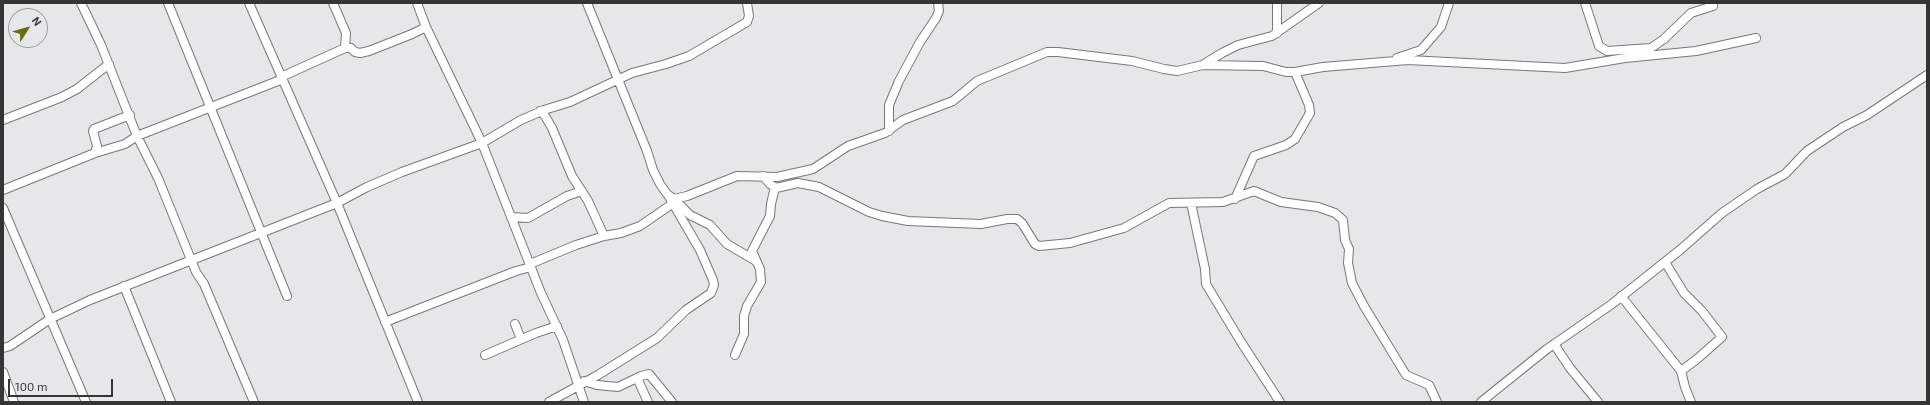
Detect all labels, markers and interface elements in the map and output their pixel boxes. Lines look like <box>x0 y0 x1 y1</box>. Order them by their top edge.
north arrow <box>8 8 48 48</box>
text: N <box>30 14 45 28</box>
scale bar <box>10 371 115 397</box>
text: 100 m <box>15 379 47 393</box>

